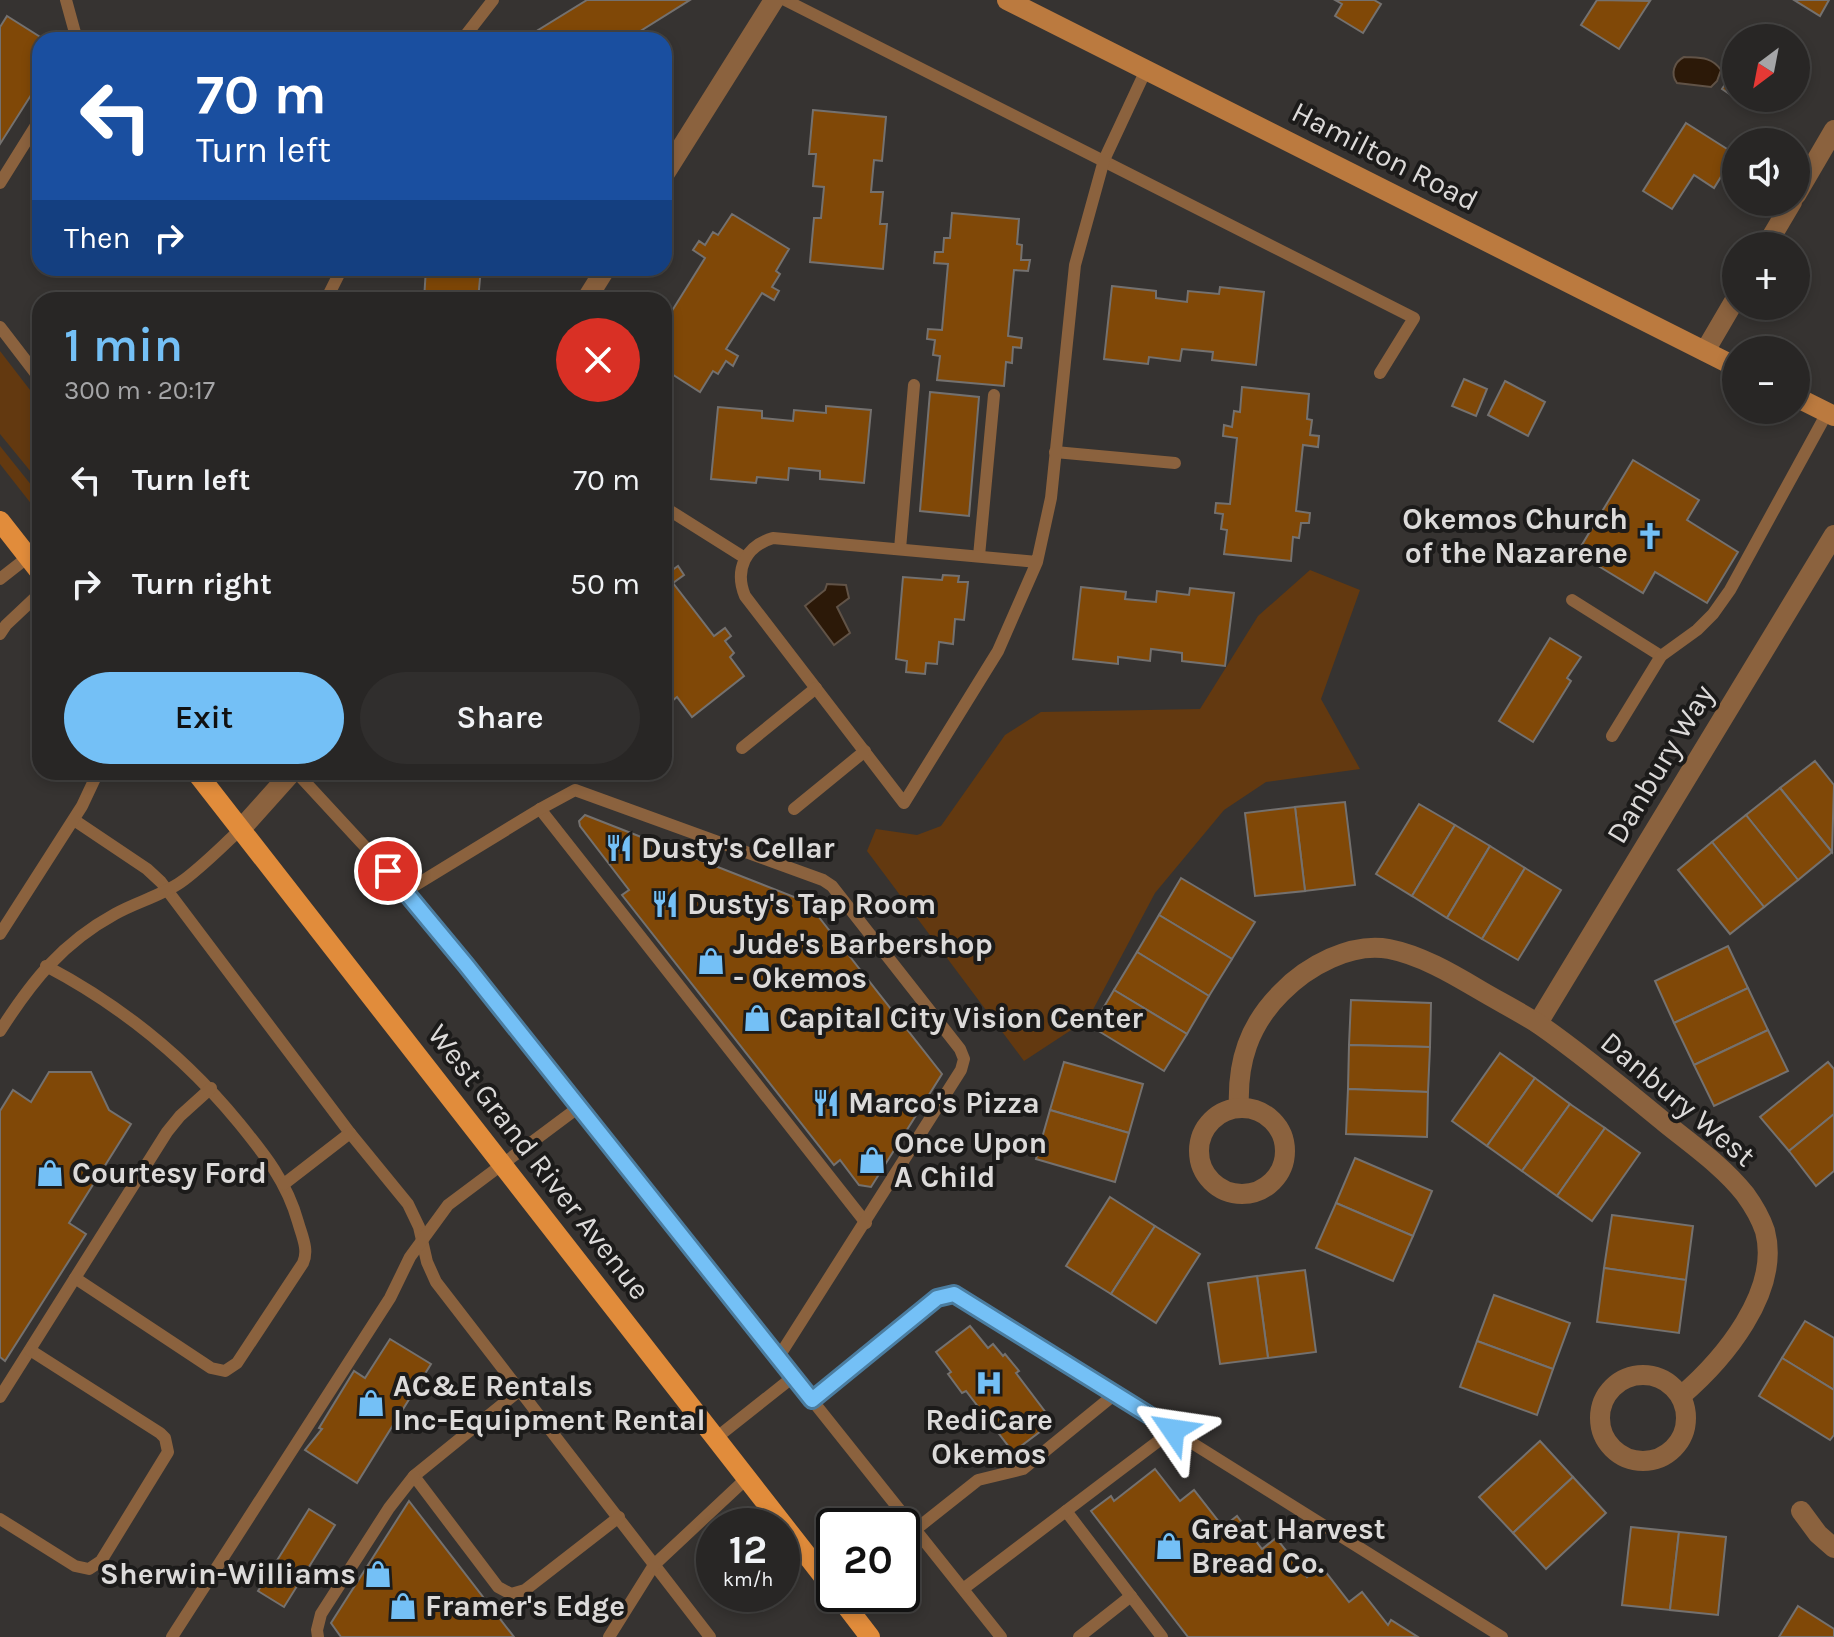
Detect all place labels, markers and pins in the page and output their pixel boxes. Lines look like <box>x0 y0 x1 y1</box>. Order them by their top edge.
place label: Okemos Church of the Nazarene <box>1402 501 1628 571</box>
church icon: Okemos Church of the Nazarene <box>1635 521 1665 551</box>
place label: Dusty's Cellar <box>641 830 835 866</box>
restaurant icon: Dusty's Cellar <box>604 833 634 863</box>
pin <box>354 837 422 905</box>
place label: Dusty's Tap Room <box>687 886 936 922</box>
restaurant icon: Dusty's Tap Room <box>650 889 680 919</box>
place label: Jude's Barbershop - Okemos <box>733 926 993 996</box>
shop icon: Jude's Barbershop - Okemos <box>696 946 726 976</box>
place label: Capital City Vision Center <box>779 1000 1143 1036</box>
shop icon: Capital City Vision Center <box>742 1003 772 1033</box>
place label: Marco's Pizza <box>848 1085 1040 1121</box>
restaurant icon: Marco's Pizza <box>811 1088 841 1118</box>
place label: Once Upon A Child <box>894 1125 1047 1195</box>
shop icon: Once Upon A Child <box>857 1145 887 1175</box>
place label: Courtesy Ford <box>72 1155 267 1191</box>
shop icon: Courtesy Ford <box>35 1158 65 1188</box>
place label: AC&E Rentals Inc-Equipment Rental <box>393 1368 706 1438</box>
hospital icon: RediCare Okemos <box>974 1368 1004 1398</box>
shop icon: AC&E Rentals Inc-Equipment Rental <box>356 1388 386 1418</box>
place label: RediCare Okemos <box>925 1402 1053 1472</box>
place label: Great Harvest Bread Co. <box>1191 1511 1386 1581</box>
shop icon: Great Harvest Bread Co. <box>1154 1531 1184 1561</box>
place label: Sherwin-Williams <box>100 1556 356 1592</box>
shop icon: Sherwin-Williams <box>363 1559 393 1589</box>
place label: Framer's Edge <box>425 1588 625 1624</box>
shop icon: Framer's Edge <box>388 1591 418 1621</box>

